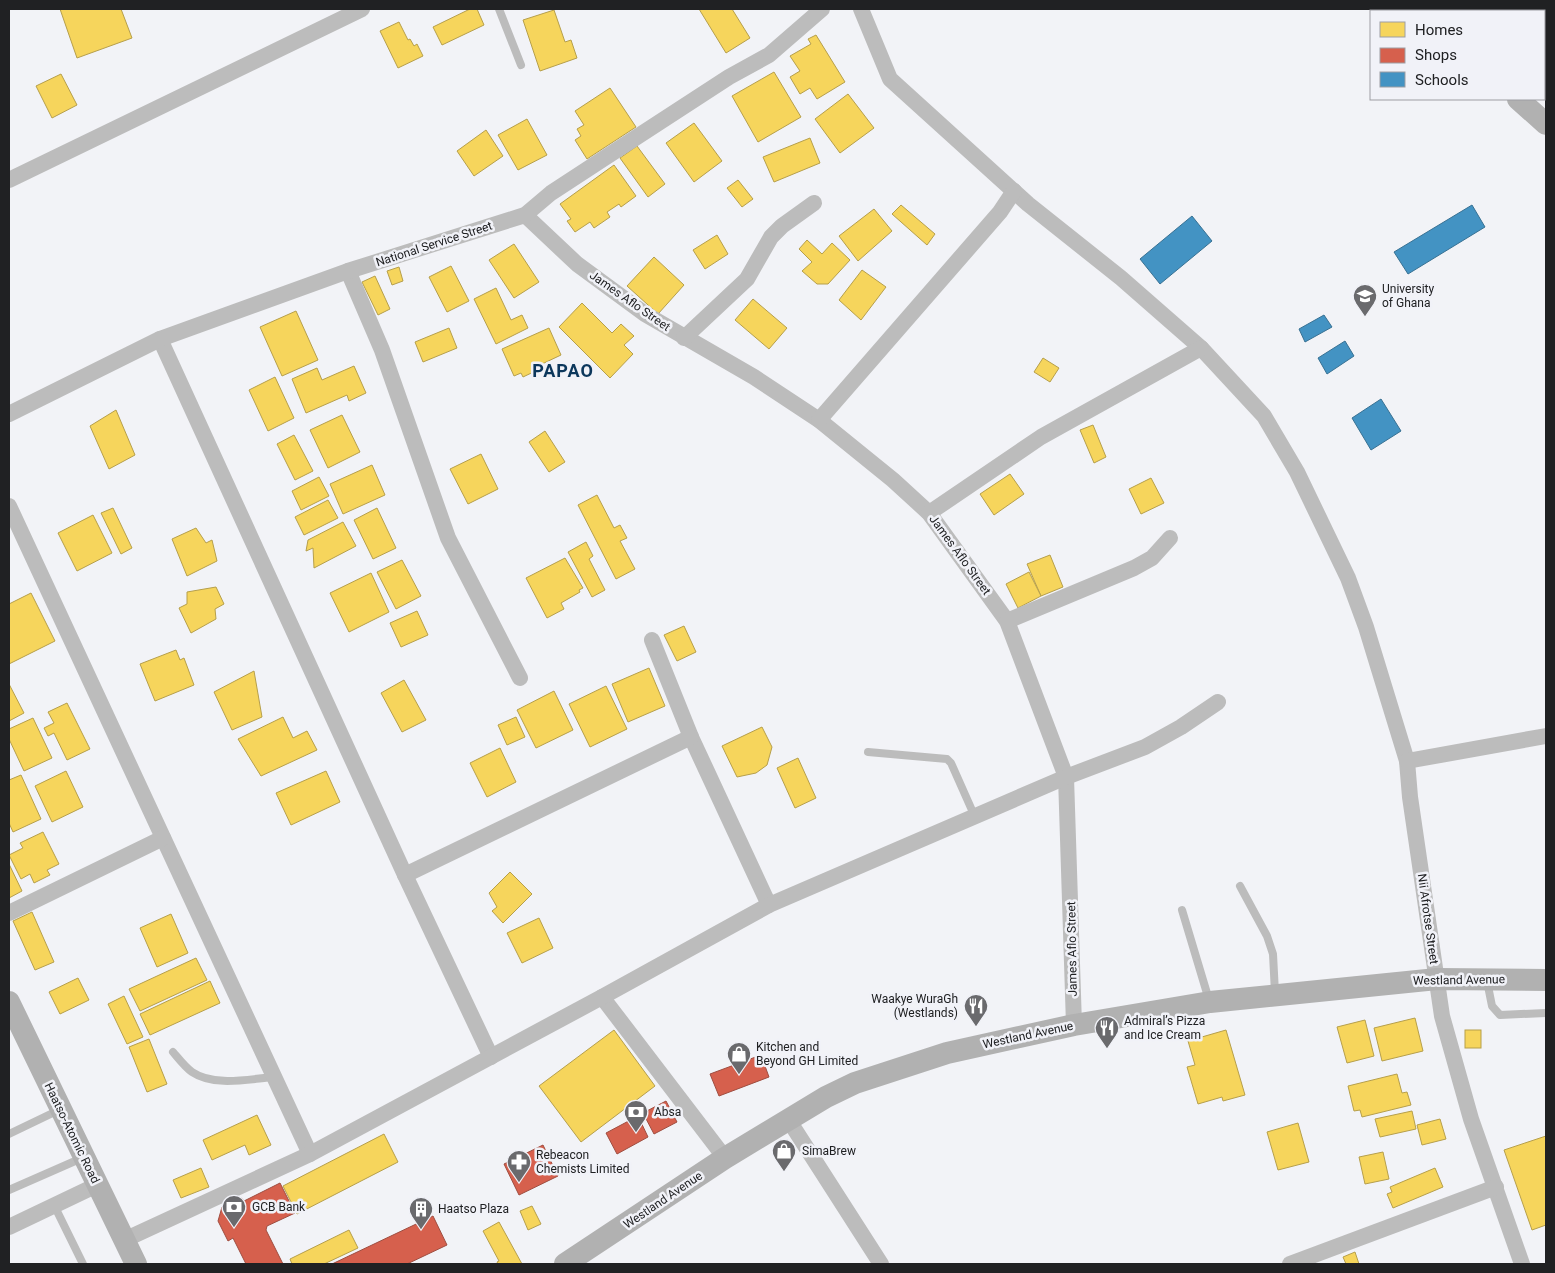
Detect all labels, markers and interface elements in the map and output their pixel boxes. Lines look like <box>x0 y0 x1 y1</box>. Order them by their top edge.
legend <box>1370 10 1545 100</box>
text: Homes <box>1415 21 1463 39</box>
text: Shops <box>1415 46 1457 64</box>
text: Schools <box>1415 71 1469 89</box>
street label: National Service Street <box>374 219 494 269</box>
street label: James Aflo Street <box>587 268 673 334</box>
place label: University of Ghana <box>1382 282 1435 310</box>
school or university icon: University of Ghana <box>1352 283 1378 317</box>
district label: PAPAO <box>532 360 594 381</box>
street label: James Aflo Street <box>926 512 994 598</box>
street label: Nii Afrotse Street <box>1415 873 1441 965</box>
street label: James Aflo Street <box>1064 901 1080 997</box>
street label: Westland Avenue <box>1413 972 1505 988</box>
place label: Waakye WuraGh (Westlands) <box>871 992 958 1020</box>
restaurant icon: Waakye WuraGh (Westlands) <box>963 993 989 1027</box>
place label: Admiral’s Pizza and Ice Cream <box>1124 1014 1205 1042</box>
restaurant icon: Admiral’s Pizza and Ice Cream <box>1094 1015 1120 1049</box>
street label: Westland Avenue <box>982 1019 1074 1051</box>
place label: Kitchen and Beyond GH Limited <box>756 1040 858 1068</box>
shop icon: Kitchen and Beyond GH Limited <box>726 1041 752 1075</box>
street label: Haatso-Atomic Road <box>41 1080 103 1186</box>
bank icon: Absa <box>623 1099 649 1133</box>
place label: Absa <box>654 1105 681 1119</box>
shop icon: SimaBrew <box>771 1138 797 1172</box>
place label: SimaBrew <box>802 1144 856 1158</box>
place label: Rebeacon Chemists Limited <box>536 1148 629 1176</box>
pharmacy icon: Rebeacon Chemists Limited <box>506 1149 532 1183</box>
street label: Westland Avenue <box>621 1168 705 1232</box>
bank icon: GCB Bank <box>221 1194 247 1228</box>
building icon: Haatso Plaza <box>408 1196 434 1230</box>
place label: GCB Bank <box>252 1200 306 1214</box>
place label: Haatso Plaza <box>438 1202 509 1216</box>

